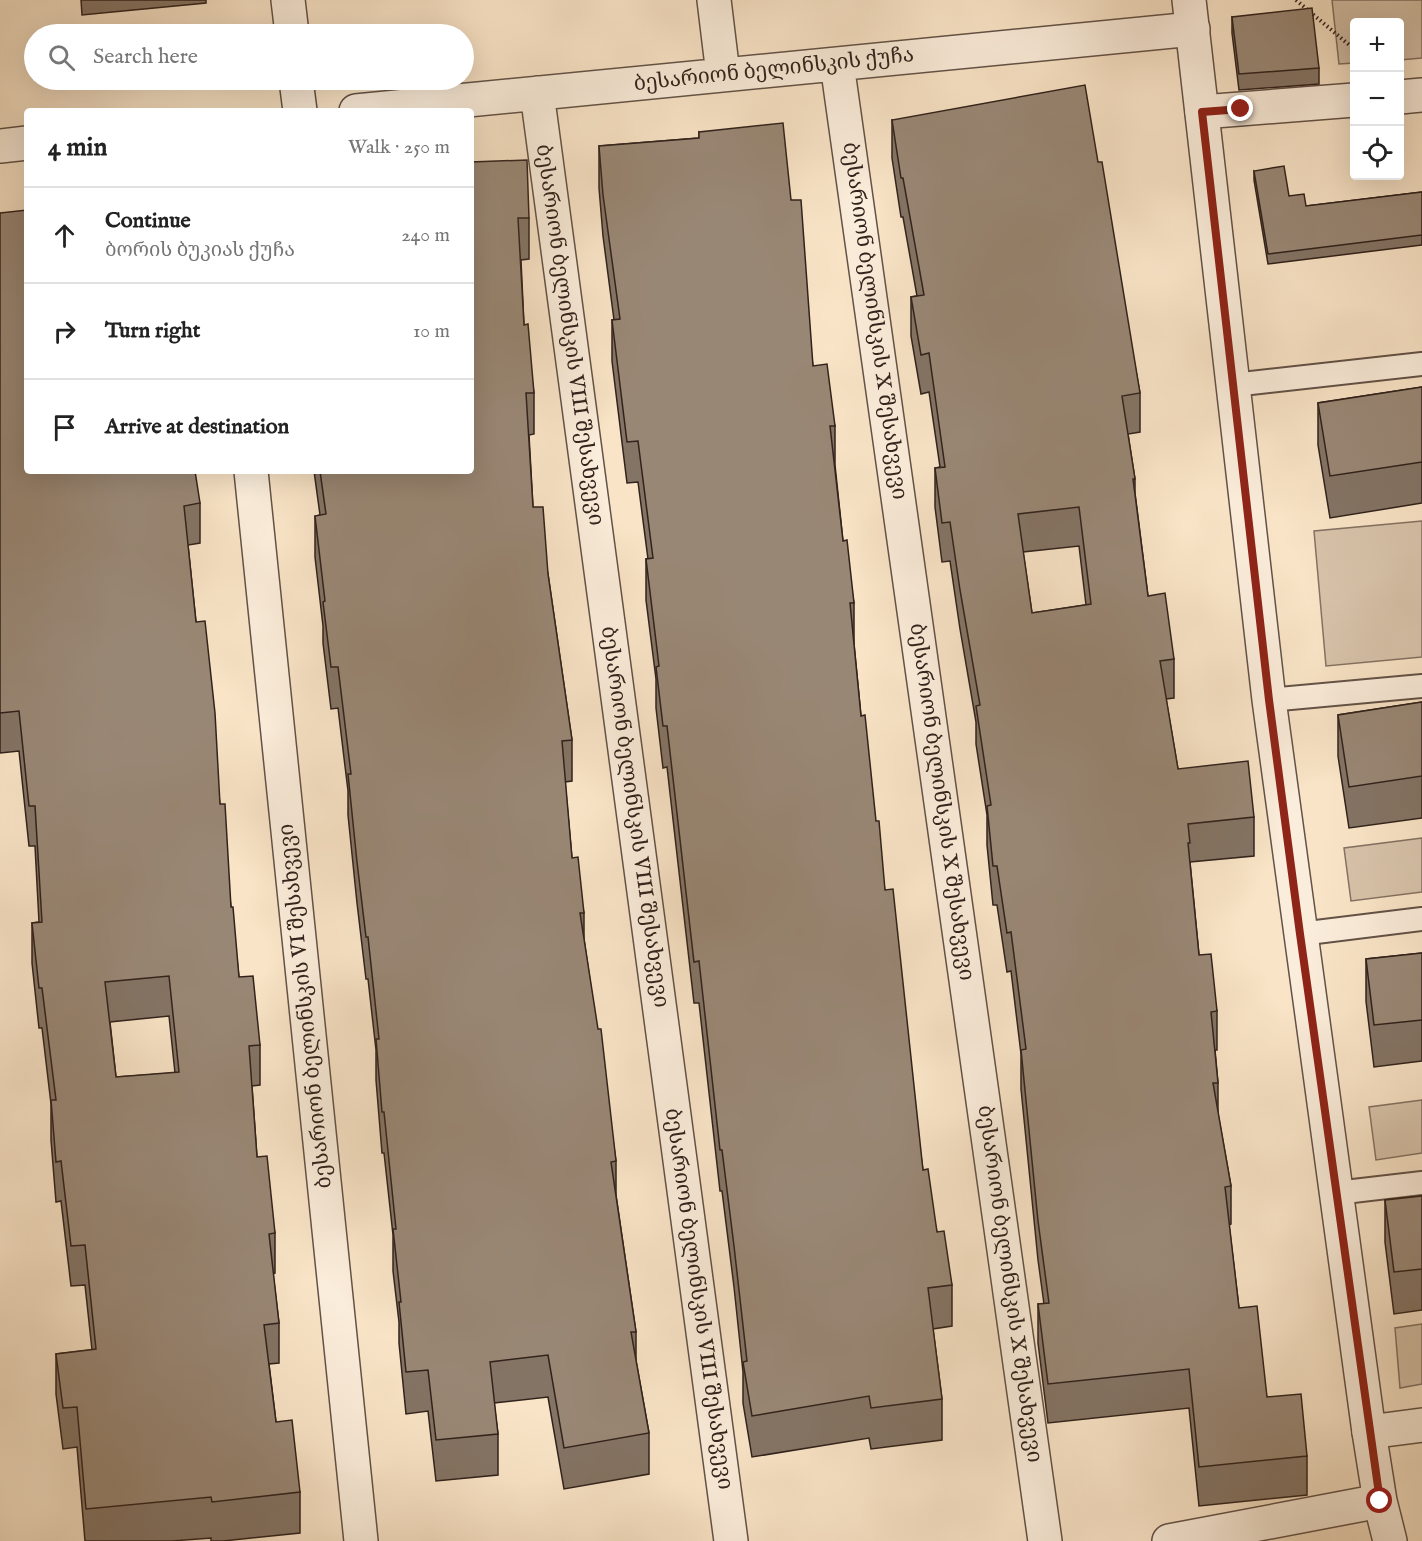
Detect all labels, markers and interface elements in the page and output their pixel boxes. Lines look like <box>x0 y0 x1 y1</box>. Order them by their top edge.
map controls <box>1350 18 1404 180</box>
button: + <box>1350 18 1404 72</box>
search box <box>24 24 474 90</box>
icon: search <box>45 41 78 74</box>
street label: ბესარიონ ბელინსკის ქუჩა <box>633 42 915 98</box>
text: Search here <box>93 43 198 71</box>
button: − <box>1350 72 1404 126</box>
route end <box>1227 95 1253 121</box>
button: locate <box>1350 126 1404 180</box>
text: 4 min <box>48 131 107 164</box>
text: Walk · 250 m <box>348 135 450 160</box>
street label: ბესარიონ ბელინსკის X შესახვევი <box>836 140 912 502</box>
street label: ბესარიონ ბელინსკის VIII შესახვევი <box>529 143 609 527</box>
text: Continue <box>105 207 191 235</box>
icon: ahead <box>48 219 81 252</box>
text: 240 m <box>401 223 450 248</box>
text: ბორის ბუკიას ქუჩა <box>105 238 295 263</box>
icon: right <box>48 315 81 348</box>
text: Turn right <box>105 317 200 345</box>
text: 10 m <box>413 319 450 344</box>
icon: arrive <box>48 411 81 444</box>
text: Arrive at destination <box>105 413 289 441</box>
street label: ბესარიონ ბელინსკის X შესახვევი <box>903 621 979 983</box>
street label: ბესარიონ ბელინსკის VIII შესახვევი <box>594 625 674 1009</box>
street label: ბესარიონ ბელინსკის VI შესახვევი <box>273 822 339 1190</box>
street label: ბესარიონ ბელინსკის X შესახვევი <box>971 1103 1047 1465</box>
street label: ბესარიონ ბელინსკის VIII შესახვევი <box>658 1107 738 1491</box>
route start <box>1366 1487 1392 1513</box>

